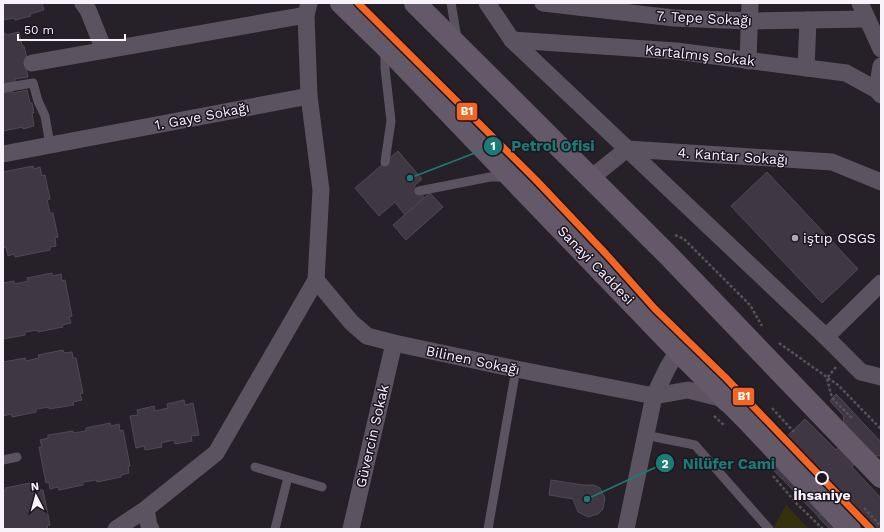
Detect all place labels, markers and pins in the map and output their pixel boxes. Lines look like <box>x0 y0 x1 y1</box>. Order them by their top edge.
callout: Petrol Ofisi <box>483 132 602 159</box>
place label: iştıp OSGS <box>803 230 876 246</box>
marker: iştıp OSGS <box>790 233 800 243</box>
callout: Nilüfer Cami <box>655 450 783 477</box>
marker: İhsaniye <box>815 471 829 485</box>
place label: İhsaniye <box>793 487 851 503</box>

